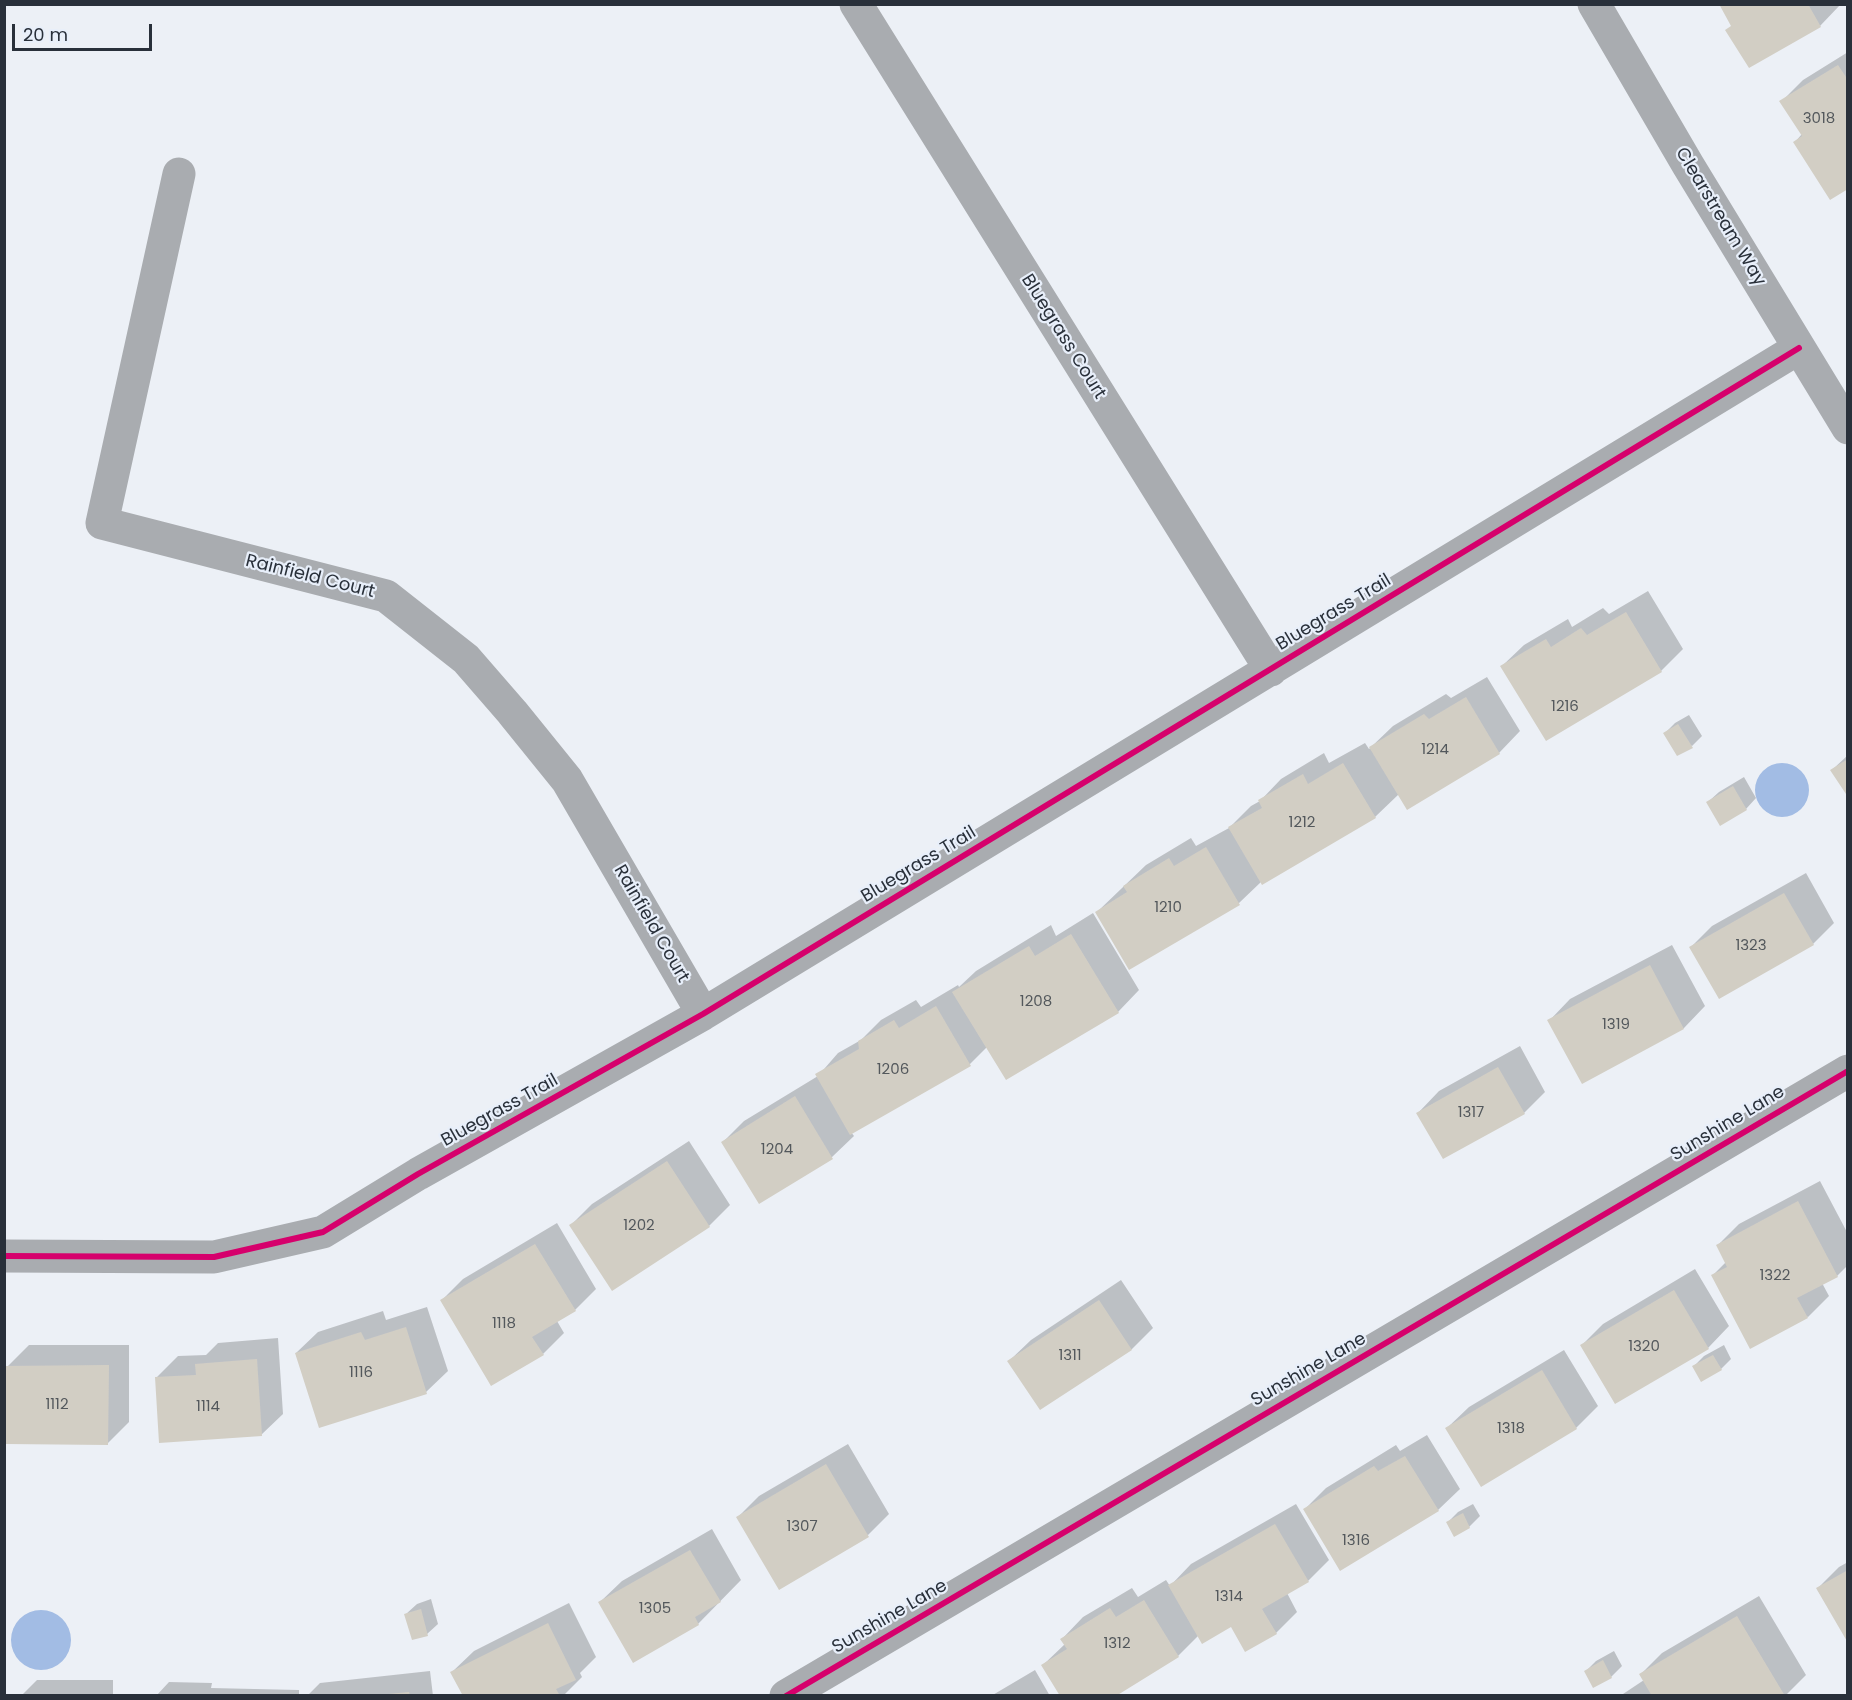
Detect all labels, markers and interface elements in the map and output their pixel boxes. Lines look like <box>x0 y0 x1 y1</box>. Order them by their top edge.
scale bar <box>15 12 154 50</box>
text: 20 m <box>23 22 68 47</box>
house number: 3018 <box>1803 110 1835 128</box>
street label: Clearstream Way <box>1670 144 1770 290</box>
street label: Bluegrass Court <box>1016 271 1110 403</box>
street label: Rainfield Court <box>243 551 377 603</box>
street label: Bluegrass Trail <box>1273 570 1395 656</box>
house number: 1216 <box>1551 698 1579 716</box>
house number: 1214 <box>1421 741 1449 759</box>
house number: 1212 <box>1289 814 1315 832</box>
street label: Bluegrass Trail <box>858 822 980 908</box>
street label: Rainfield Court <box>609 861 693 987</box>
house number: 1210 <box>1154 899 1182 917</box>
house number: 1323 <box>1735 937 1767 955</box>
house number: 1208 <box>1020 993 1052 1011</box>
house number: 1319 <box>1602 1016 1630 1034</box>
house number: 1206 <box>877 1061 909 1079</box>
street label: Bluegrass Trail <box>438 1070 562 1152</box>
street label: Sunshine Lane <box>1667 1082 1789 1166</box>
house number: 1317 <box>1458 1104 1484 1122</box>
house number: 1204 <box>761 1141 793 1159</box>
house number: 1202 <box>623 1217 655 1235</box>
house number: 1322 <box>1760 1267 1790 1285</box>
house number: 1118 <box>492 1315 516 1333</box>
street label: Sunshine Lane <box>1248 1328 1370 1412</box>
house number: 1320 <box>1628 1338 1660 1356</box>
house number: 1311 <box>1058 1347 1082 1365</box>
house number: 1116 <box>349 1364 373 1382</box>
house number: 1112 <box>45 1396 69 1414</box>
house number: 1114 <box>196 1398 220 1416</box>
house number: 1318 <box>1497 1420 1525 1438</box>
house number: 1307 <box>786 1518 818 1536</box>
house number: 1316 <box>1342 1532 1370 1550</box>
street label: Sunshine Lane <box>829 1575 951 1659</box>
house number: 1314 <box>1215 1588 1243 1606</box>
house number: 1305 <box>639 1600 671 1618</box>
house number: 1312 <box>1103 1635 1131 1653</box>

